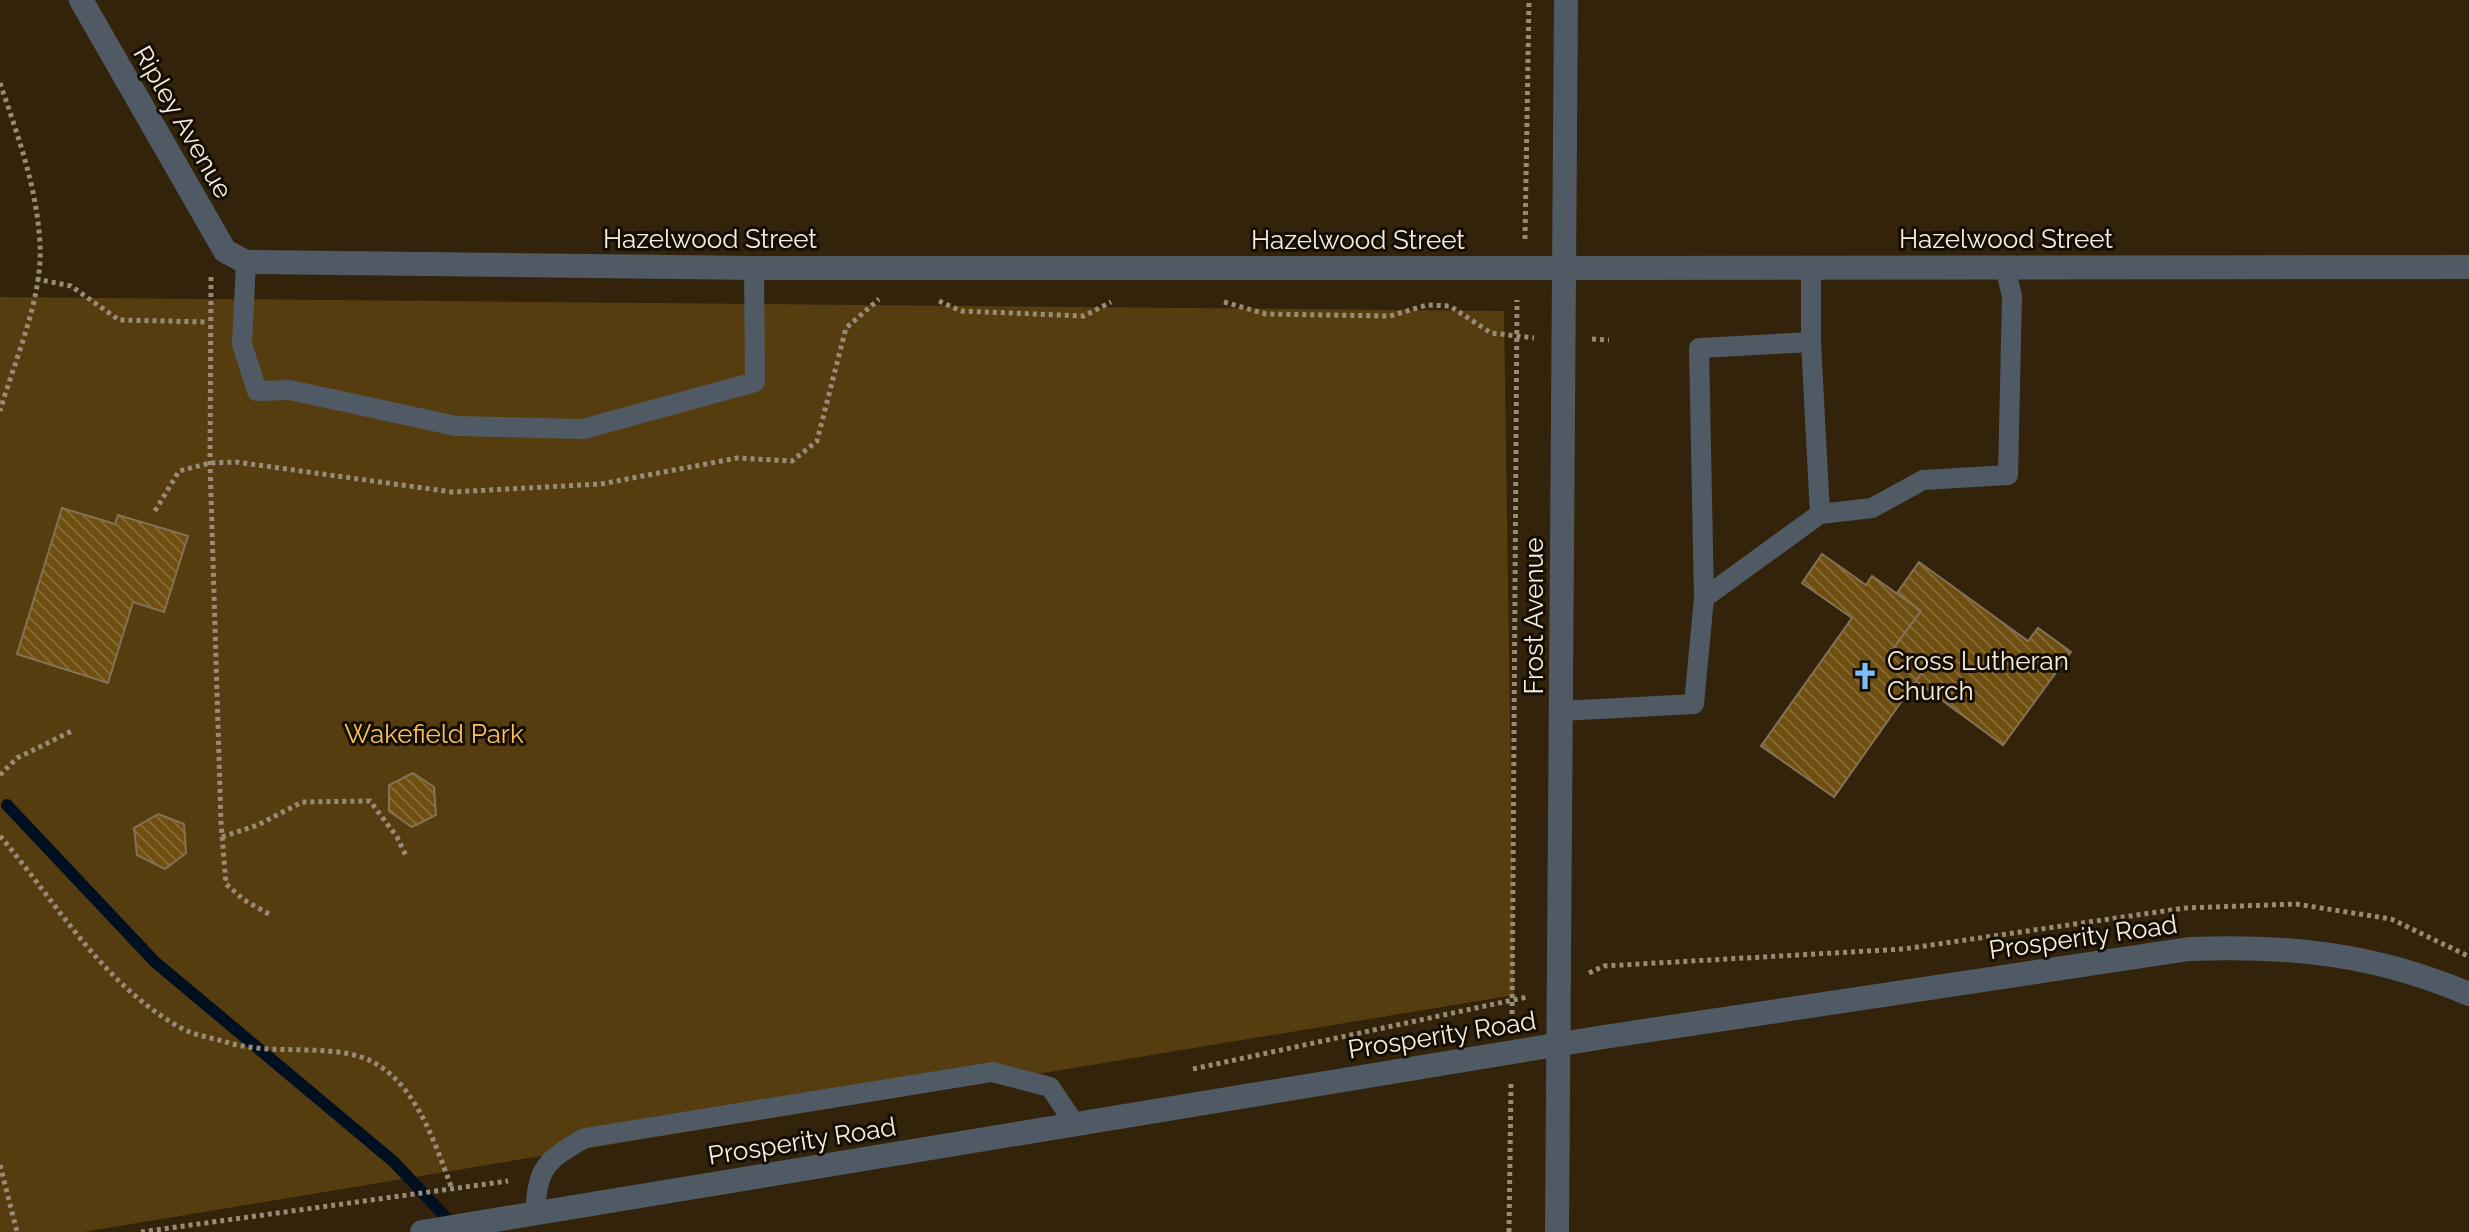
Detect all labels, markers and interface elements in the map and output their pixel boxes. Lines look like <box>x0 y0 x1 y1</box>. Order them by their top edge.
street label: Ripley Avenue <box>127 40 239 204</box>
street label: Hazelwood Street <box>603 224 817 254</box>
street label: Hazelwood Street <box>1899 224 2113 254</box>
street label: Hazelwood Street <box>1251 225 1465 255</box>
street label: Frost Avenue <box>1519 538 1549 694</box>
place label: Cross Lutheran Church <box>1887 646 2069 706</box>
church icon: Cross Lutheran Church <box>1850 661 1880 691</box>
park label: Wakefield Park <box>344 719 524 749</box>
street label: Prosperity Road <box>1987 909 2179 965</box>
street label: Prosperity Road <box>1346 1005 1538 1065</box>
street label: Prosperity Road <box>706 1111 898 1171</box>

